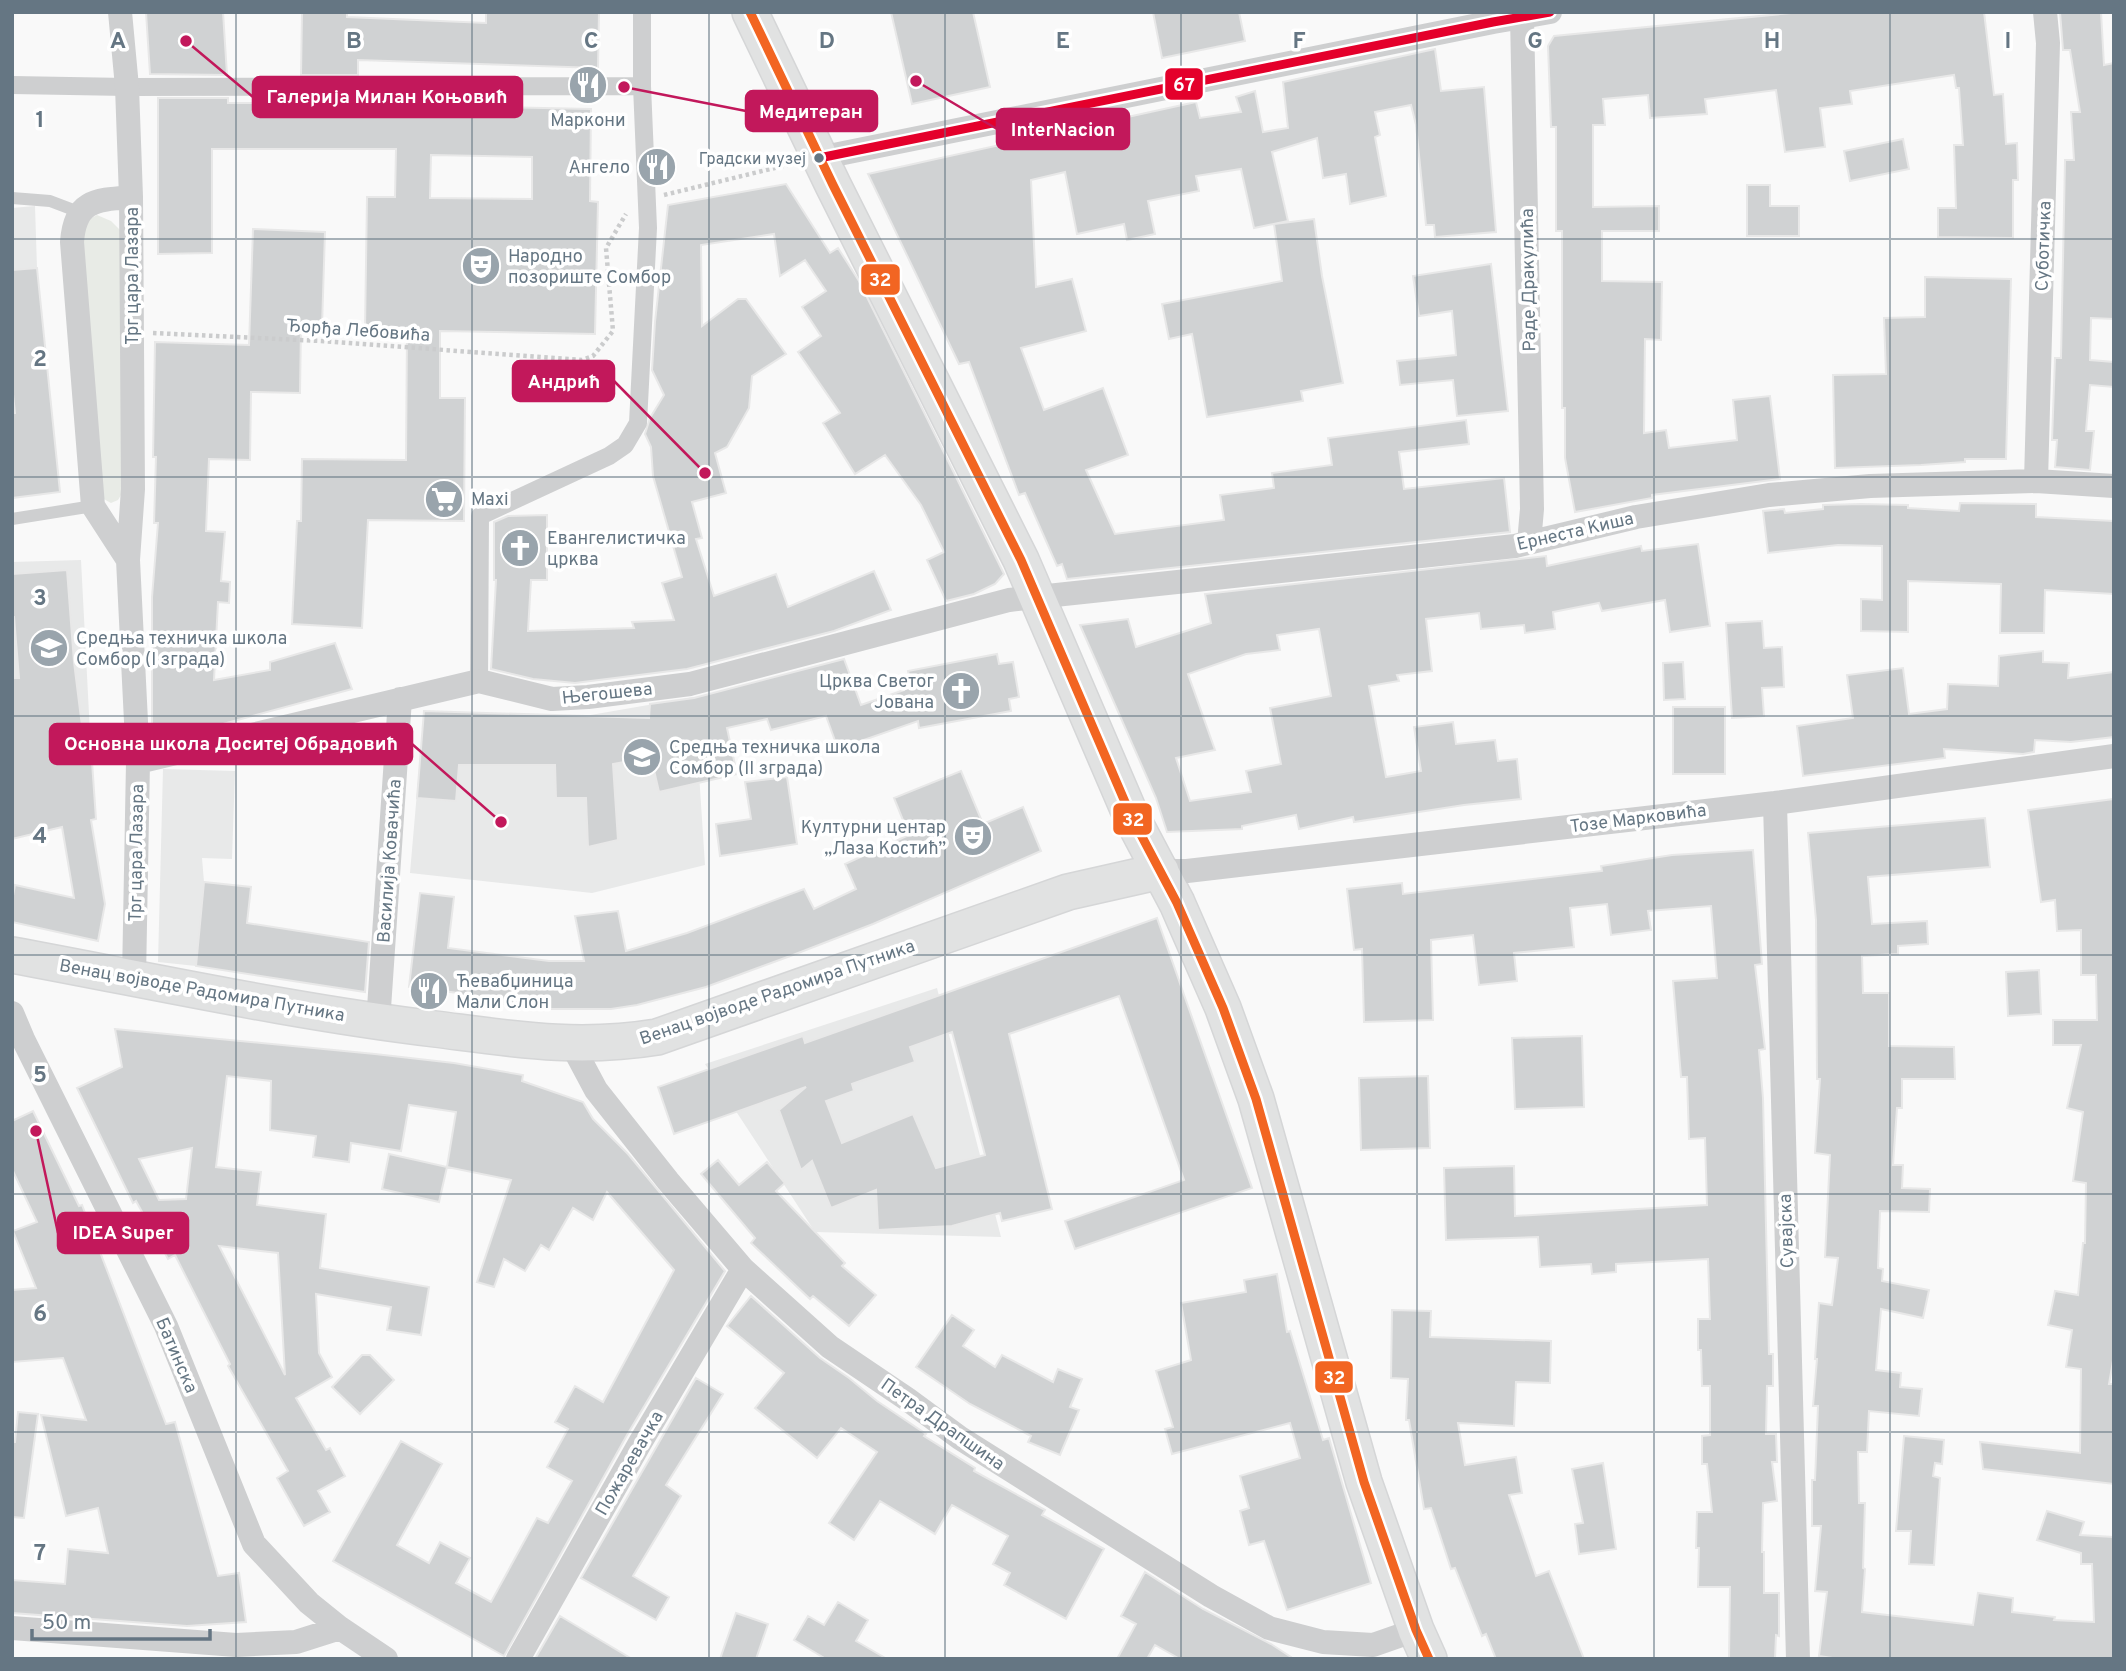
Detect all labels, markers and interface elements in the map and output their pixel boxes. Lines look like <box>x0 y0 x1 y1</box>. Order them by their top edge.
text: A <box>110 28 126 57</box>
text: B <box>346 28 362 57</box>
text: C <box>584 28 598 57</box>
text: D <box>819 28 835 57</box>
text: E <box>1056 28 1070 57</box>
text: F <box>1292 28 1306 57</box>
text: G <box>1527 28 1543 57</box>
text: H <box>1764 28 1780 57</box>
text: I <box>2005 28 2011 57</box>
restaurant icon: Маркони <box>567 64 609 106</box>
line badge: 67 <box>1164 67 1204 101</box>
text: 67 <box>1173 74 1195 98</box>
callout: Галерија Милан Коњовић <box>253 77 522 117</box>
text: Галерија Милан Коњовић <box>267 86 507 110</box>
callout: Медитеран <box>746 91 877 131</box>
text: Медитеран <box>759 101 863 125</box>
text: 1 <box>35 107 45 136</box>
callout: InterNacion <box>997 109 1129 149</box>
place label: Маркони <box>550 110 626 133</box>
text: InterNacion <box>1011 119 1115 143</box>
restaurant icon: Ангело <box>636 146 678 188</box>
place label: Градски музеј <box>699 150 806 170</box>
marker: Градски музеј <box>812 151 826 165</box>
place label: Ангело <box>568 157 630 180</box>
street label: Суботичка <box>2031 200 2058 292</box>
street label: Трг цара Лазара <box>122 207 145 345</box>
street label: Раде Дракулића <box>1517 208 1542 352</box>
theatre icon: Народно позориште Сомбор <box>460 245 502 287</box>
place label: Народно позориште Сомбор <box>508 246 671 290</box>
line badge: 32 <box>860 263 901 296</box>
text: 32 <box>869 269 891 293</box>
street label: Ђорђа Лебовића <box>285 315 431 348</box>
text: 2 <box>33 346 47 375</box>
callout: Андрић <box>513 361 614 401</box>
text: Андрић <box>528 371 600 395</box>
supermarket icon: Maxi <box>423 478 465 520</box>
place label: Maxi <box>471 489 509 512</box>
street label: Ернеста Киша <box>1515 508 1636 557</box>
church icon: Евангелистичка црква <box>499 527 541 569</box>
place label: Евангелистичка црква <box>547 528 686 572</box>
text: 3 <box>33 585 47 614</box>
school or university icon: Средња техничка школа Сомбор (I зграда) <box>28 627 70 669</box>
place label: Средња техничка школа Сомбор (I зграда) <box>76 628 287 672</box>
church icon: Црква Светог Јована <box>940 670 982 712</box>
place label: Црква Светог Јована <box>819 671 934 715</box>
street label: Његошева <box>561 678 654 711</box>
callout: Основна школа Доситеј Обрадовић <box>50 724 412 764</box>
text: Основна школа Доситеј Обрадовић <box>64 733 398 757</box>
school or university icon: Средња техничка школа Сомбор (II зграда) <box>621 736 663 778</box>
place label: Средња техничка школа Сомбор (II зграда) <box>669 737 880 781</box>
street label: Василија Ковачића <box>373 778 408 944</box>
street label: Трг цара Лазара <box>125 784 150 922</box>
street label: Тозе Марковића <box>1569 800 1708 839</box>
line badge: 32 <box>1112 802 1153 836</box>
text: 32 <box>1122 809 1144 833</box>
theatre icon: Културни центар „Лаза Костић” <box>952 816 994 858</box>
place label: Културни центар „Лаза Костић” <box>801 817 946 861</box>
text: 4 <box>33 823 47 852</box>
street label: Венац војводе Радомира Путника <box>637 935 918 1051</box>
street label: Венац војводе Радомира Путника <box>57 955 346 1028</box>
restaurant icon: Ћевабџиница Мали Слон <box>408 970 450 1012</box>
place label: Ћевабџиница Мали Слон <box>456 971 574 1015</box>
text: 5 <box>33 1062 47 1091</box>
street label: Сувајска <box>1775 1193 1800 1269</box>
callout: IDEA Super <box>58 1213 188 1253</box>
text: IDEA Super <box>72 1222 174 1246</box>
text: 6 <box>33 1301 47 1330</box>
street label: Батинска <box>149 1314 202 1397</box>
line badge: 32 <box>1314 1360 1354 1394</box>
text: 32 <box>1323 1367 1345 1391</box>
street label: Петра Драпшина <box>876 1374 1009 1477</box>
street label: Пожаревачка <box>591 1407 670 1520</box>
text: 7 <box>34 1540 46 1569</box>
scale bar <box>32 1598 210 1642</box>
text: 50 m <box>42 1610 91 1637</box>

